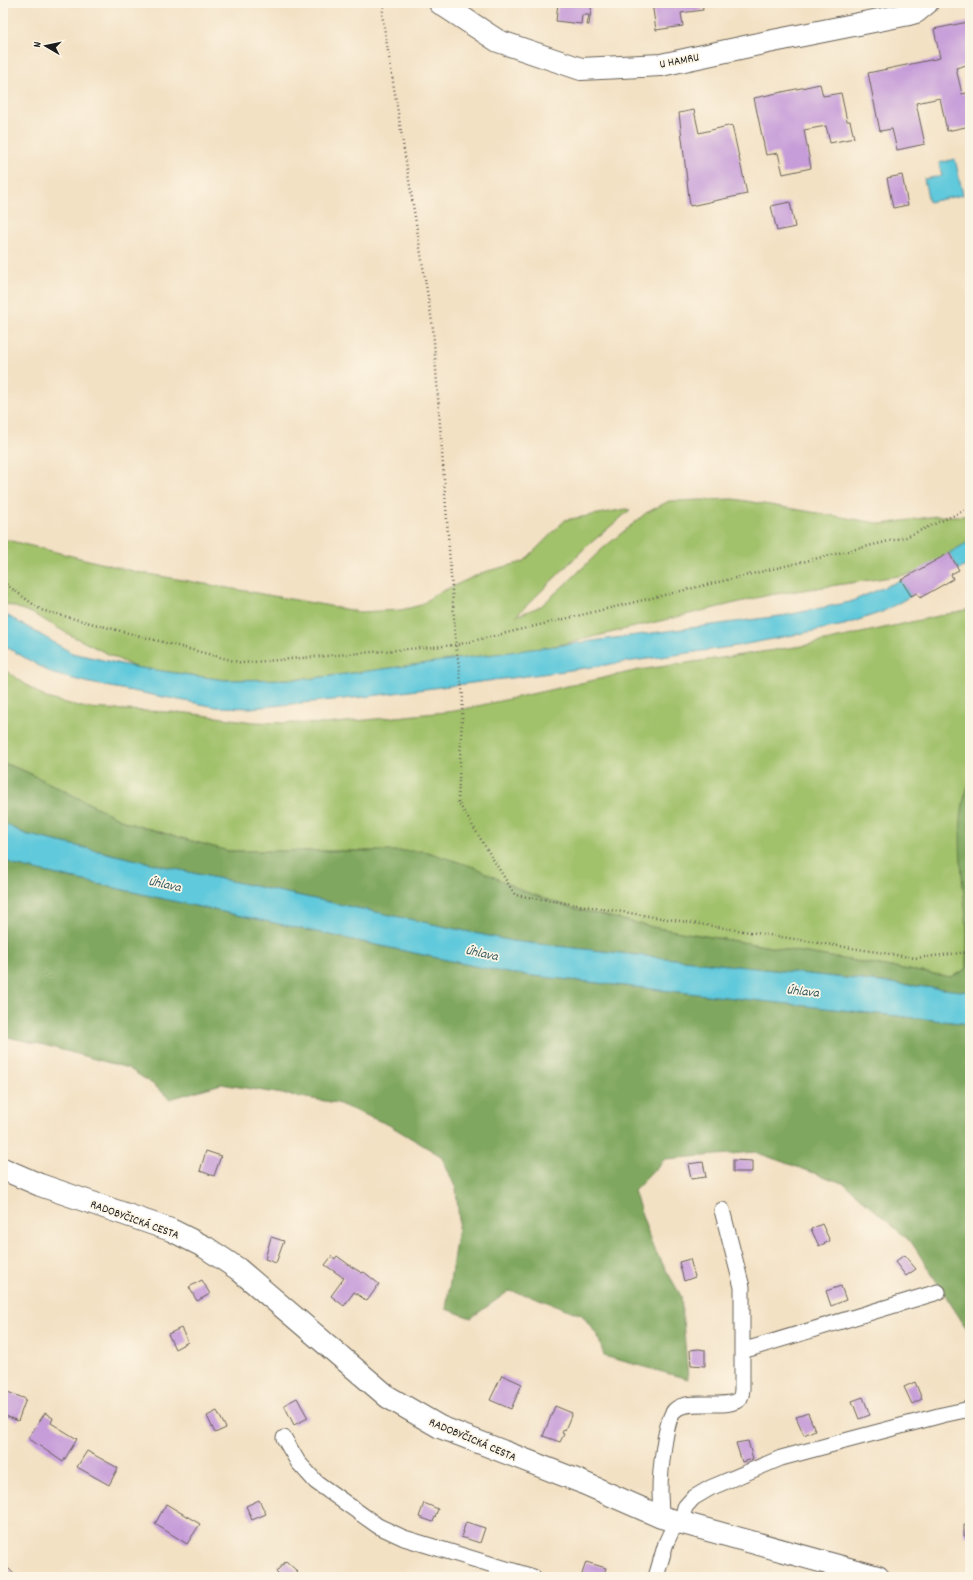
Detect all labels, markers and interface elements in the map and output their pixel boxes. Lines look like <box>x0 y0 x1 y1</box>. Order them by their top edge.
north arrow <box>26 26 66 66</box>
text: N <box>30 40 47 49</box>
street label: U HAMRU <box>658 49 701 74</box>
water label: Úhlava <box>147 873 183 898</box>
water label: Úhlava <box>464 942 500 967</box>
water label: Úhlava <box>786 981 821 1004</box>
street label: RADOBYČICKÁ CESTA <box>88 1196 182 1245</box>
street label: RADOBYČICKÁ CESTA <box>426 1414 519 1467</box>

